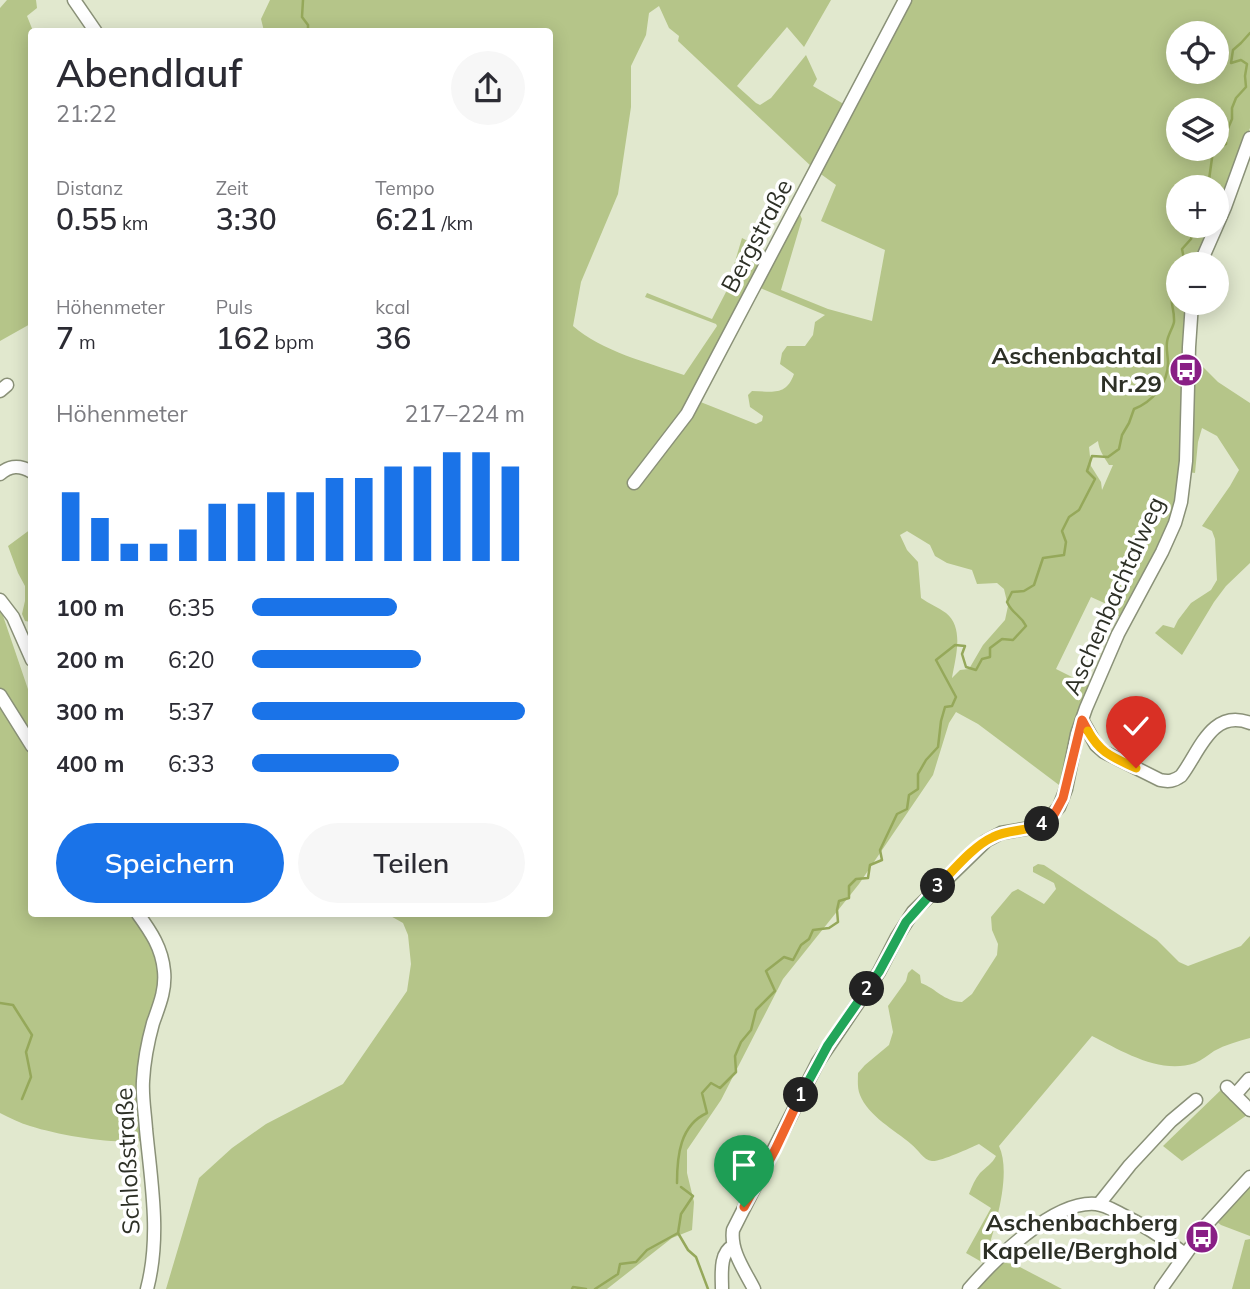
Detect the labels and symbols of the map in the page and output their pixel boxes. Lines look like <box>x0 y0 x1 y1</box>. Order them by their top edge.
street label: Bergstraße <box>714 174 798 297</box>
place label: Aschenbachtal Nr.29 <box>991 340 1162 398</box>
bus stop icon: Aschenbachtal Nr.29 <box>1167 351 1205 389</box>
street label: Aschenbachtalweg <box>1056 492 1170 699</box>
pin <box>1106 696 1166 768</box>
pin: 4 <box>1024 806 1060 842</box>
pin: 3 <box>920 868 956 903</box>
pin: 2 <box>850 972 884 1006</box>
pin: 1 <box>784 1078 818 1112</box>
street label: Schloßstraße <box>108 1087 146 1235</box>
pin <box>714 1135 774 1207</box>
place label: Aschenbachberg Kapelle/Berghold <box>982 1207 1178 1265</box>
bus stop icon: Aschenbachberg Kapelle/Berghold <box>1183 1218 1221 1256</box>

